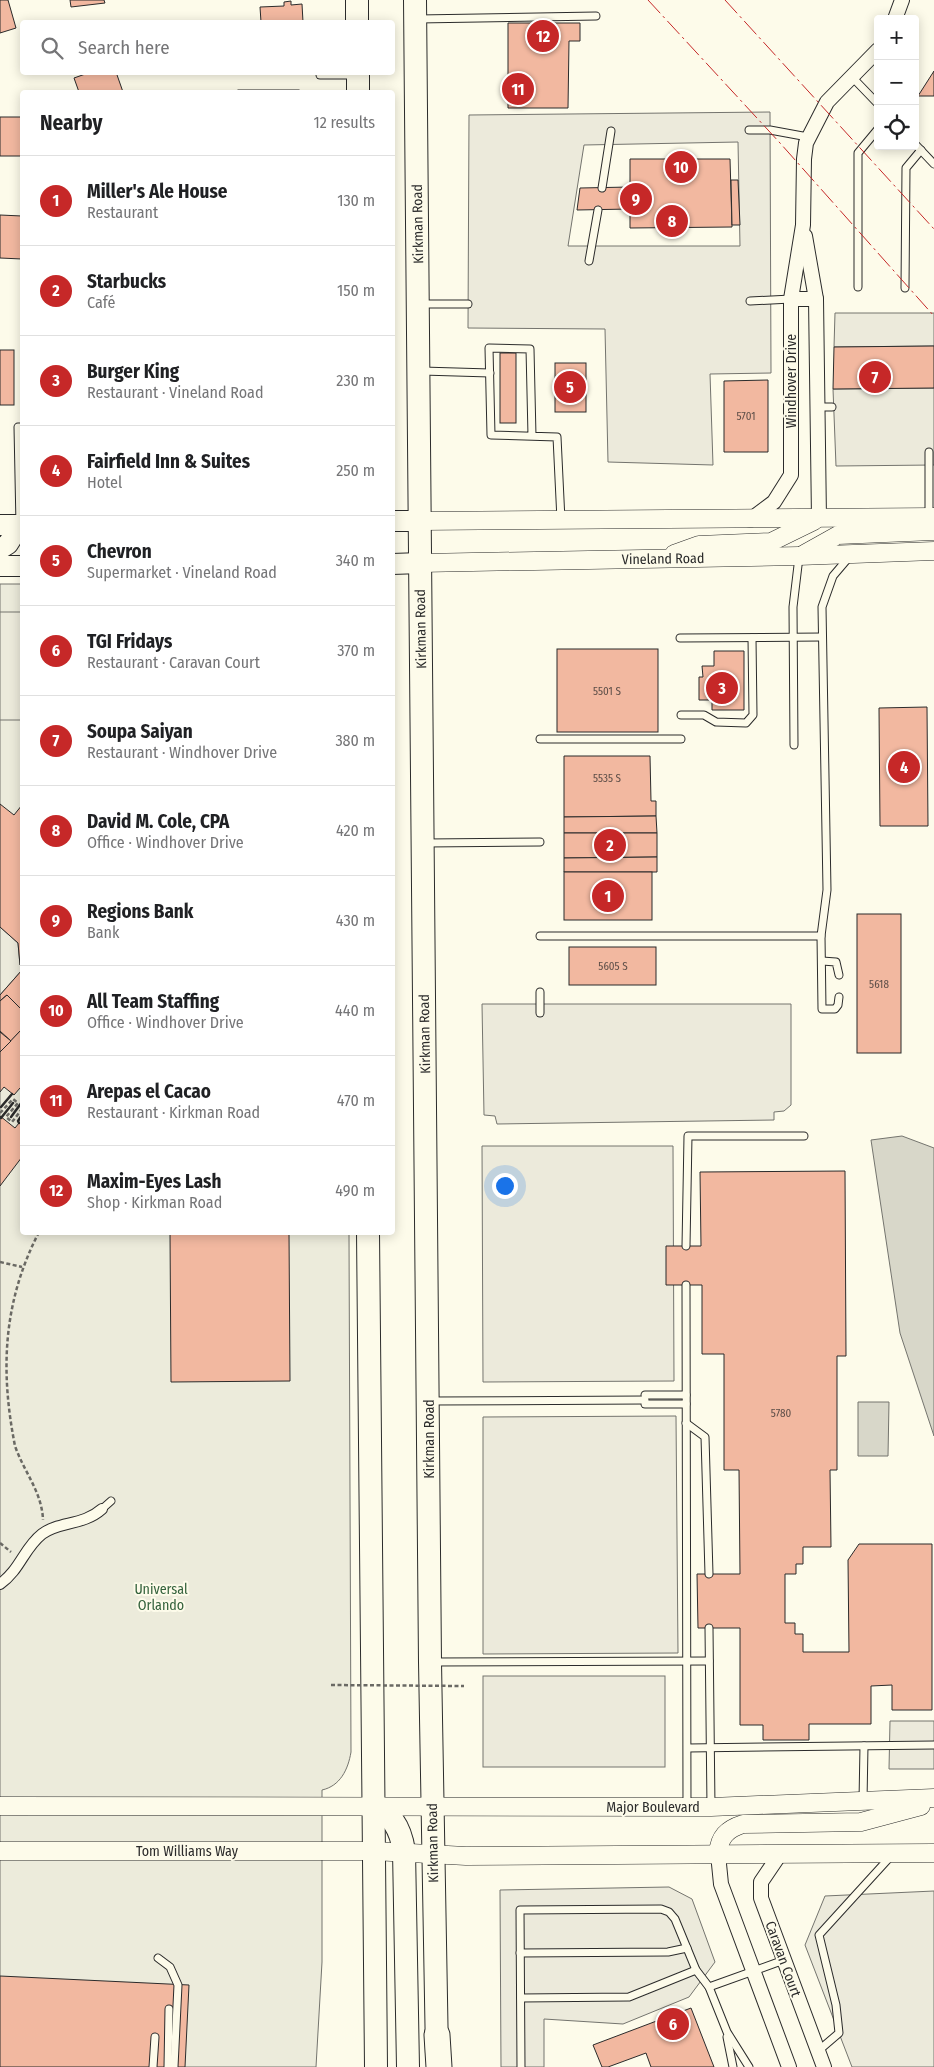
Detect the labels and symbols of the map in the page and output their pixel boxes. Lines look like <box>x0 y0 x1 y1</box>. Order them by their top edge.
pin: 12 <box>527 17 559 55</box>
pin: 11 <box>502 70 534 108</box>
pin: 10 <box>665 148 697 186</box>
pin: 9 <box>620 180 652 218</box>
street label: Kirkman Road <box>409 184 427 264</box>
pin: 8 <box>656 202 688 240</box>
street label: Windhover Drive <box>783 334 800 428</box>
pin: 7 <box>859 358 891 396</box>
pin: 5 <box>554 368 586 406</box>
house number: 5701 <box>737 410 755 423</box>
street label: Vineland Road <box>622 550 704 568</box>
street label: Kirkman Road <box>412 589 430 669</box>
pin: 3 <box>706 669 738 707</box>
house number: 5501 S <box>593 685 621 698</box>
pin: 4 <box>888 748 920 786</box>
house number: 5535 S <box>593 772 622 785</box>
pin: 2 <box>594 826 626 864</box>
pin: 1 <box>592 877 624 915</box>
house number: 5605 S <box>598 960 628 973</box>
house number: 5618 <box>869 978 889 991</box>
street label: Kirkman Road <box>416 994 434 1074</box>
your location <box>492 1173 518 1199</box>
street label: Kirkman Road <box>421 1399 438 1479</box>
house number: 5780 <box>771 1407 791 1420</box>
park label: Universal Orlando <box>134 1581 188 1614</box>
street label: Major Boulevard <box>606 1799 700 1816</box>
street label: Kirkman Road <box>424 1803 442 1883</box>
street label: Tom Williams Way <box>136 1843 239 1860</box>
street label: Caravan Court <box>761 1919 805 2000</box>
pin: 6 <box>657 2005 689 2043</box>

